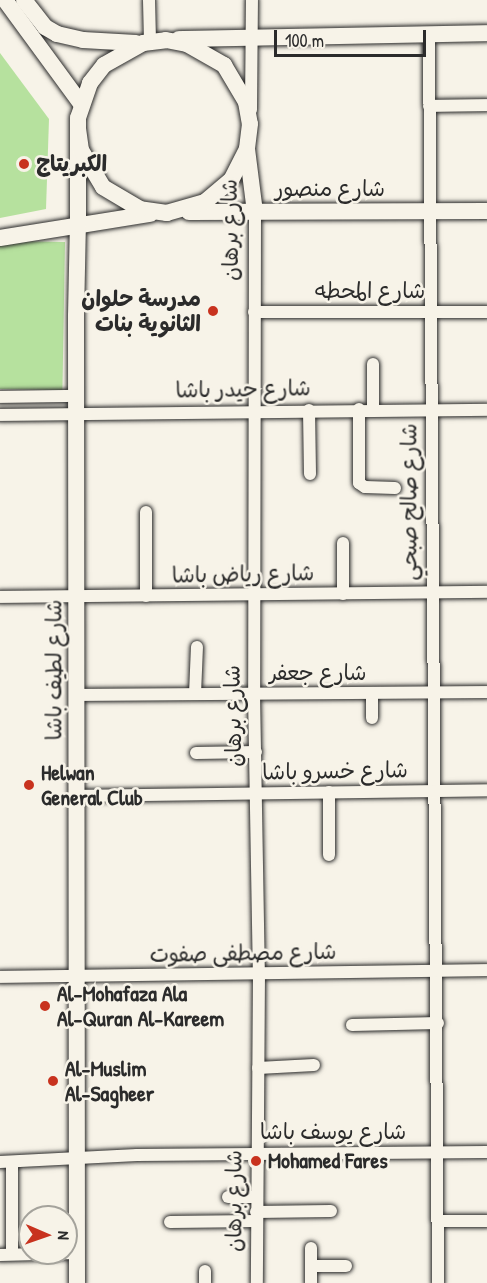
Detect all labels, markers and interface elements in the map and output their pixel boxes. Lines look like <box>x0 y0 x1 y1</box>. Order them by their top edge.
scale bar <box>277 18 428 56</box>
text: 100 m <box>285 28 324 53</box>
place label: الكبريتاج <box>36 151 107 177</box>
marker: الكبريتاج <box>17 157 31 171</box>
street label: شارع منصور <box>275 176 385 202</box>
street label: شارع برهان <box>216 179 244 281</box>
street label: شارع المحطه <box>315 278 425 304</box>
place label: مدرسة حلوان الثانوية بنات <box>81 285 201 336</box>
marker: مدرسة حلوان الثانوية بنات <box>206 304 220 318</box>
street label: شارع حيدر باشا <box>175 375 311 403</box>
street label: شارع صالح صبحي <box>396 423 422 581</box>
street label: شارع رياض باشا <box>172 560 314 588</box>
street label: شارع لطيف باشا <box>41 599 67 741</box>
street label: شارع جعفر <box>269 660 367 686</box>
street label: شارع برهان <box>219 665 247 767</box>
street label: شارع خسرو باشا <box>262 757 408 785</box>
place label: Helwan General Club <box>41 759 143 810</box>
marker: Helwan General Club <box>22 778 36 792</box>
street label: شارع مصطفى صفوت <box>149 938 337 968</box>
place label: Al-Mohafaza Ala Al-Quran Al-Kareem <box>57 980 224 1032</box>
marker: Al-Mohafaza Ala Al-Quran Al-Kareem <box>38 999 52 1013</box>
place label: Al-Muslim Al-Sagheer <box>65 1055 154 1106</box>
marker: Al-Muslim Al-Sagheer <box>46 1074 60 1088</box>
street label: شارع يوسف باشا <box>260 1119 406 1145</box>
place label: Mohamed Fares <box>268 1148 388 1174</box>
street label: شارع برهان <box>221 1150 247 1252</box>
marker: Mohamed Fares <box>249 1154 263 1168</box>
north arrow <box>18 1205 78 1265</box>
text: N <box>53 1231 75 1240</box>

